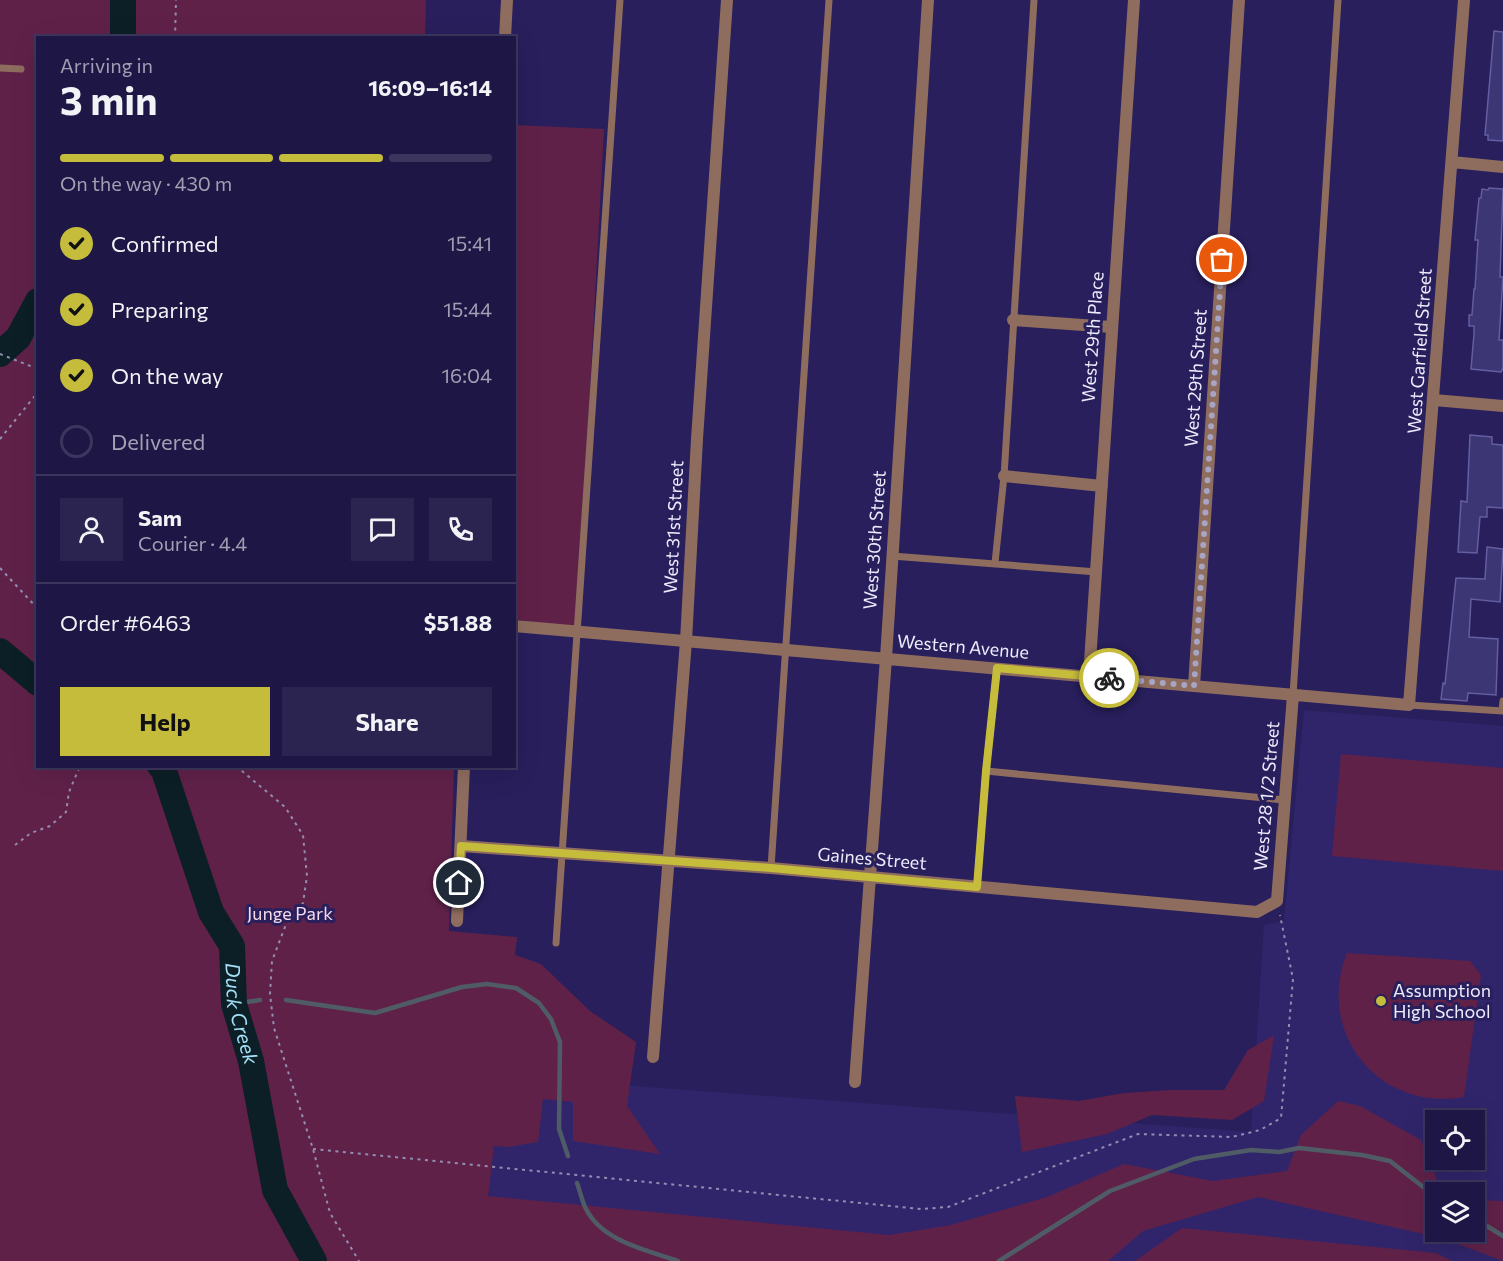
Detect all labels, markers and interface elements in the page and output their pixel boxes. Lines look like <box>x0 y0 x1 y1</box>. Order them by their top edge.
text: Arriving in <box>60 53 153 77</box>
text: 16:09–16:14 <box>368 74 492 101</box>
text: 3 min <box>60 75 158 123</box>
text: On the way · 430 m <box>60 171 232 195</box>
icon: check <box>60 227 93 260</box>
text: Confirmed <box>111 230 218 257</box>
text: 15:41 <box>447 231 492 255</box>
pin <box>1196 234 1247 285</box>
icon: bag <box>1205 243 1238 276</box>
street label: West Garfield Street <box>1402 267 1436 434</box>
street label: West 29th Place <box>1076 271 1108 403</box>
icon: check <box>60 293 93 326</box>
text: Preparing <box>111 296 208 323</box>
text: 15:44 <box>443 297 492 321</box>
street label: West 29th Street <box>1179 308 1211 448</box>
icon: check <box>60 359 93 392</box>
text: On the way <box>111 362 223 389</box>
text: 16:04 <box>442 363 492 387</box>
text: Delivered <box>111 428 205 455</box>
street label: West 31st Street <box>659 460 687 594</box>
street label: West 30th Street <box>858 470 890 610</box>
button: person <box>60 498 123 561</box>
button: chat <box>351 498 414 561</box>
button: phone <box>429 498 492 561</box>
text: Sam <box>138 504 182 531</box>
text: Courier · 4.4 <box>138 531 247 555</box>
text: Order #6463 <box>60 609 191 636</box>
text: $51.88 <box>424 609 492 636</box>
street label: Western Avenue <box>896 629 1030 663</box>
courier <box>1079 648 1139 708</box>
icon: bike <box>1093 662 1126 695</box>
button: Help <box>60 687 270 756</box>
button: Share <box>282 687 492 756</box>
street label: West 28 1/2 Street <box>1249 720 1283 872</box>
street label: Gaines Street <box>817 842 928 874</box>
pin <box>433 857 484 908</box>
icon: home <box>442 866 475 899</box>
park label: Junge Park <box>247 902 333 924</box>
water label: Duck Creek <box>222 962 265 1068</box>
place label: Assumption High School <box>1393 979 1491 1022</box>
marker: Assumption High School <box>1374 994 1388 1008</box>
map controls <box>1425 1110 1485 1242</box>
button: locate <box>1425 1110 1485 1170</box>
button: layers <box>1425 1182 1485 1242</box>

